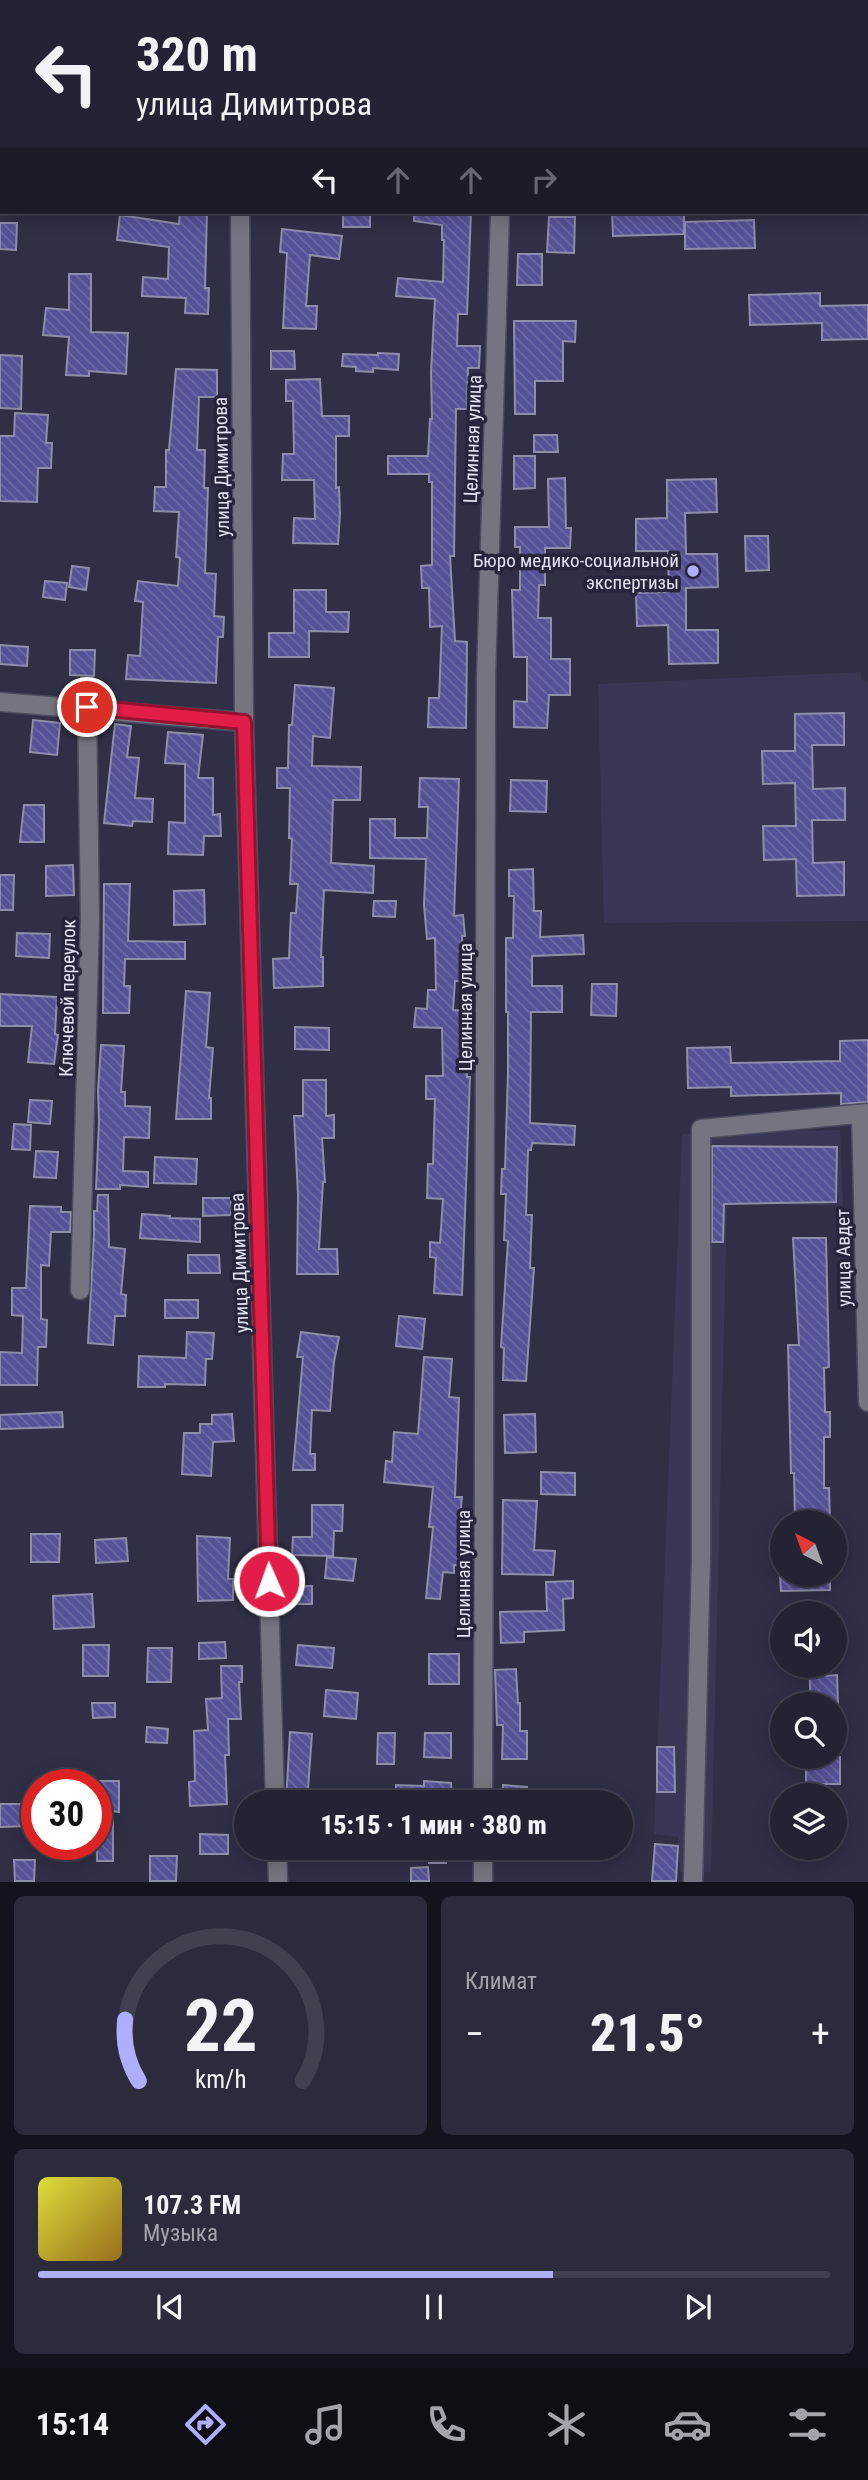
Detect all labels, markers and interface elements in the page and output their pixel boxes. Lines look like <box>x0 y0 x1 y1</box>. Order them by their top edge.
text: 320 m <box>136 26 258 83</box>
icon: left <box>21 28 112 119</box>
text: улица Димитрова <box>136 85 372 123</box>
icon: left <box>306 161 344 199</box>
icon: ahead <box>379 161 417 199</box>
icon: ahead <box>452 161 490 199</box>
icon: right <box>525 161 563 199</box>
street label: Целинная улица <box>459 374 486 504</box>
street label: улица Димитрова <box>209 397 234 537</box>
place label: Бюро медико-социальной экспертизы <box>473 549 679 594</box>
marker: Бюро медико-социальной экспертизы <box>685 563 701 579</box>
pin <box>57 677 117 737</box>
icon: arrive <box>68 688 106 726</box>
street label: Ключевой переулок <box>55 919 80 1077</box>
street label: Целинная улица <box>454 943 477 1071</box>
street label: улица Димитрова <box>226 1193 253 1333</box>
street label: улица Авдет <box>831 1209 856 1307</box>
street label: Целинная улица <box>452 1510 475 1638</box>
north arrow <box>770 1510 847 1587</box>
map controls <box>770 1510 847 1860</box>
position arrow <box>232 1544 306 1618</box>
button: sound <box>770 1601 847 1678</box>
button: search <box>770 1692 847 1769</box>
speed limit sign: 30 <box>21 1769 112 1860</box>
button: layers <box>770 1783 847 1860</box>
text: 15:15 · 1 мин · 380 m <box>320 1810 547 1840</box>
text: Климат <box>465 1968 537 1995</box>
text: 22 <box>184 1984 257 2070</box>
text: 21.5° <box>590 2003 705 2064</box>
text: − <box>465 2012 484 2056</box>
text: + <box>811 2012 830 2056</box>
text: km/h <box>195 2065 246 2094</box>
text: 107.3 FM <box>143 2190 241 2220</box>
text: Музыка <box>143 2220 218 2247</box>
icon: previous <box>151 2288 189 2326</box>
icon: pause <box>415 2288 453 2326</box>
icon: next <box>679 2288 717 2326</box>
icon: directions <box>181 2400 230 2449</box>
icon: music <box>301 2400 350 2449</box>
icon: phone <box>422 2400 471 2449</box>
icon: climate <box>542 2400 591 2449</box>
icon: car <box>663 2400 712 2449</box>
icon: filters <box>783 2400 832 2449</box>
text: 15:14 <box>36 2405 109 2443</box>

